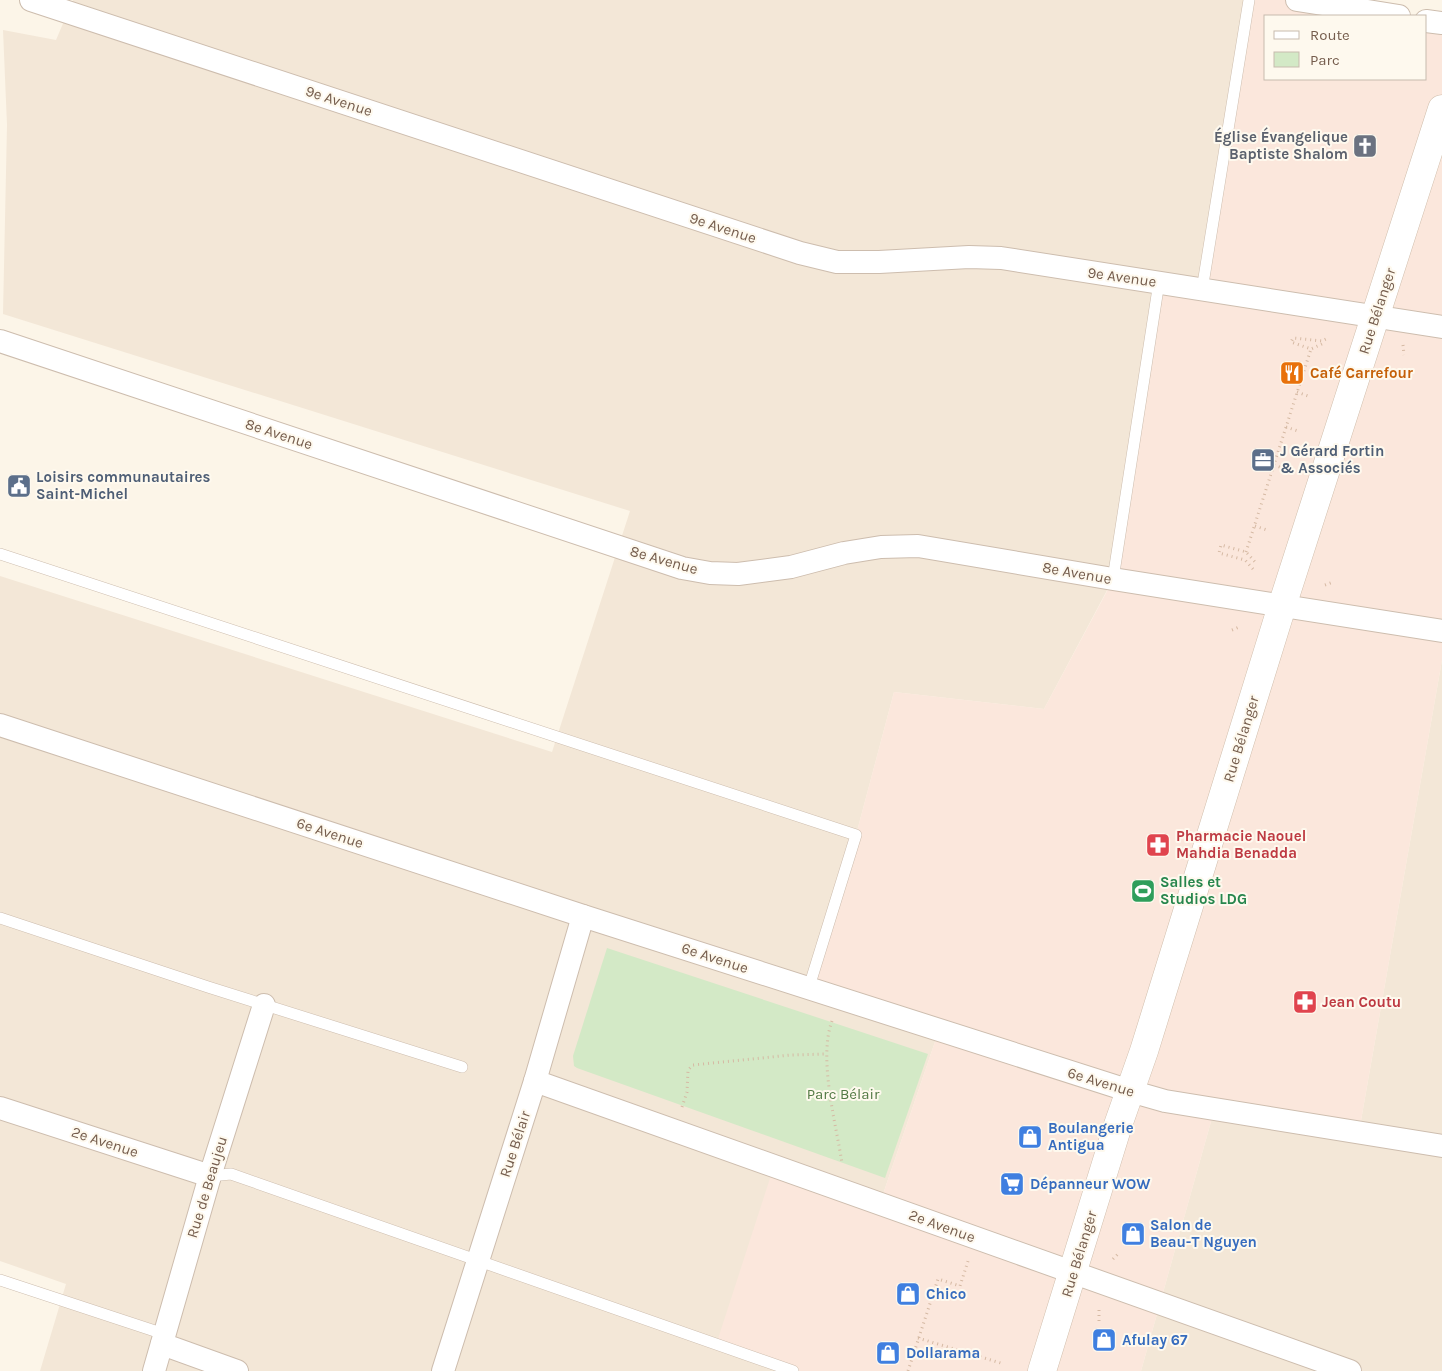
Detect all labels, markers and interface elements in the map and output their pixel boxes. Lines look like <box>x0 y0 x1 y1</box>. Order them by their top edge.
legend <box>1264 15 1427 80</box>
text: Route <box>1310 26 1350 44</box>
text: Parc <box>1310 51 1340 69</box>
street label: 9e Avenue <box>303 82 375 120</box>
place label: Église Évangelique Baptiste Shalom <box>1214 127 1348 163</box>
church icon: Église Évangelique Baptiste Shalom <box>1352 133 1378 159</box>
street label: 9e Avenue <box>687 209 759 247</box>
street label: 9e Avenue <box>1086 263 1158 291</box>
street label: Rue Bélanger <box>1355 265 1400 356</box>
restaurant icon: Café Carrefour <box>1279 360 1305 386</box>
place label: Café Carrefour <box>1310 364 1413 382</box>
street label: 8e Avenue <box>243 415 315 453</box>
place label: J Gérard Fortin & Associés <box>1280 442 1384 477</box>
office icon: J Gérard Fortin & Associés <box>1250 447 1276 473</box>
place label: Loisirs communautaires Saint-Michel <box>36 468 211 503</box>
public building icon: Loisirs communautaires Saint-Michel <box>6 473 32 499</box>
street label: 8e Avenue <box>628 542 700 578</box>
street label: 8e Avenue <box>1041 558 1113 588</box>
street label: Rue Bélanger <box>1219 693 1263 785</box>
street label: 6e Avenue <box>294 814 366 852</box>
place label: Pharmacie Naouel Mahdia Benadda <box>1176 827 1306 862</box>
pharmacy icon: Pharmacie Naouel Mahdia Benadda <box>1145 832 1171 858</box>
place label: Salles et Studios LDG <box>1160 873 1247 908</box>
sports icon: Salles et Studios LDG <box>1130 878 1156 904</box>
street label: 6e Avenue <box>679 939 751 977</box>
pharmacy icon: Jean Coutu <box>1292 989 1318 1015</box>
place label: Jean Coutu <box>1322 993 1401 1011</box>
street label: 6e Avenue <box>1065 1063 1137 1101</box>
park label: Parc Bélair <box>807 1085 880 1103</box>
street label: Rue Bélair <box>496 1108 534 1180</box>
place label: Boulangerie Antigua <box>1048 1119 1134 1154</box>
street label: 2e Avenue <box>69 1123 141 1161</box>
shop icon: Boulangerie Antigua <box>1017 1124 1043 1150</box>
street label: Rue de Beaujeu <box>183 1134 231 1240</box>
supermarket icon: Dépanneur WOW <box>999 1171 1025 1197</box>
place label: Dépanneur WOW <box>1030 1175 1151 1193</box>
street label: 2e Avenue <box>906 1206 978 1246</box>
street label: Rue Bélanger <box>1057 1208 1101 1300</box>
place label: Salon de Beau-T Nguyen <box>1150 1216 1257 1251</box>
shop icon: Salon de Beau-T Nguyen <box>1120 1221 1146 1247</box>
shop icon: Chico <box>895 1281 921 1307</box>
place label: Chico <box>926 1285 966 1303</box>
shop icon: Afulay 67 <box>1091 1327 1117 1353</box>
place label: Afulay 67 <box>1122 1331 1188 1349</box>
shop icon: Dollarama <box>875 1340 901 1366</box>
place label: Dollarama <box>906 1344 980 1362</box>

